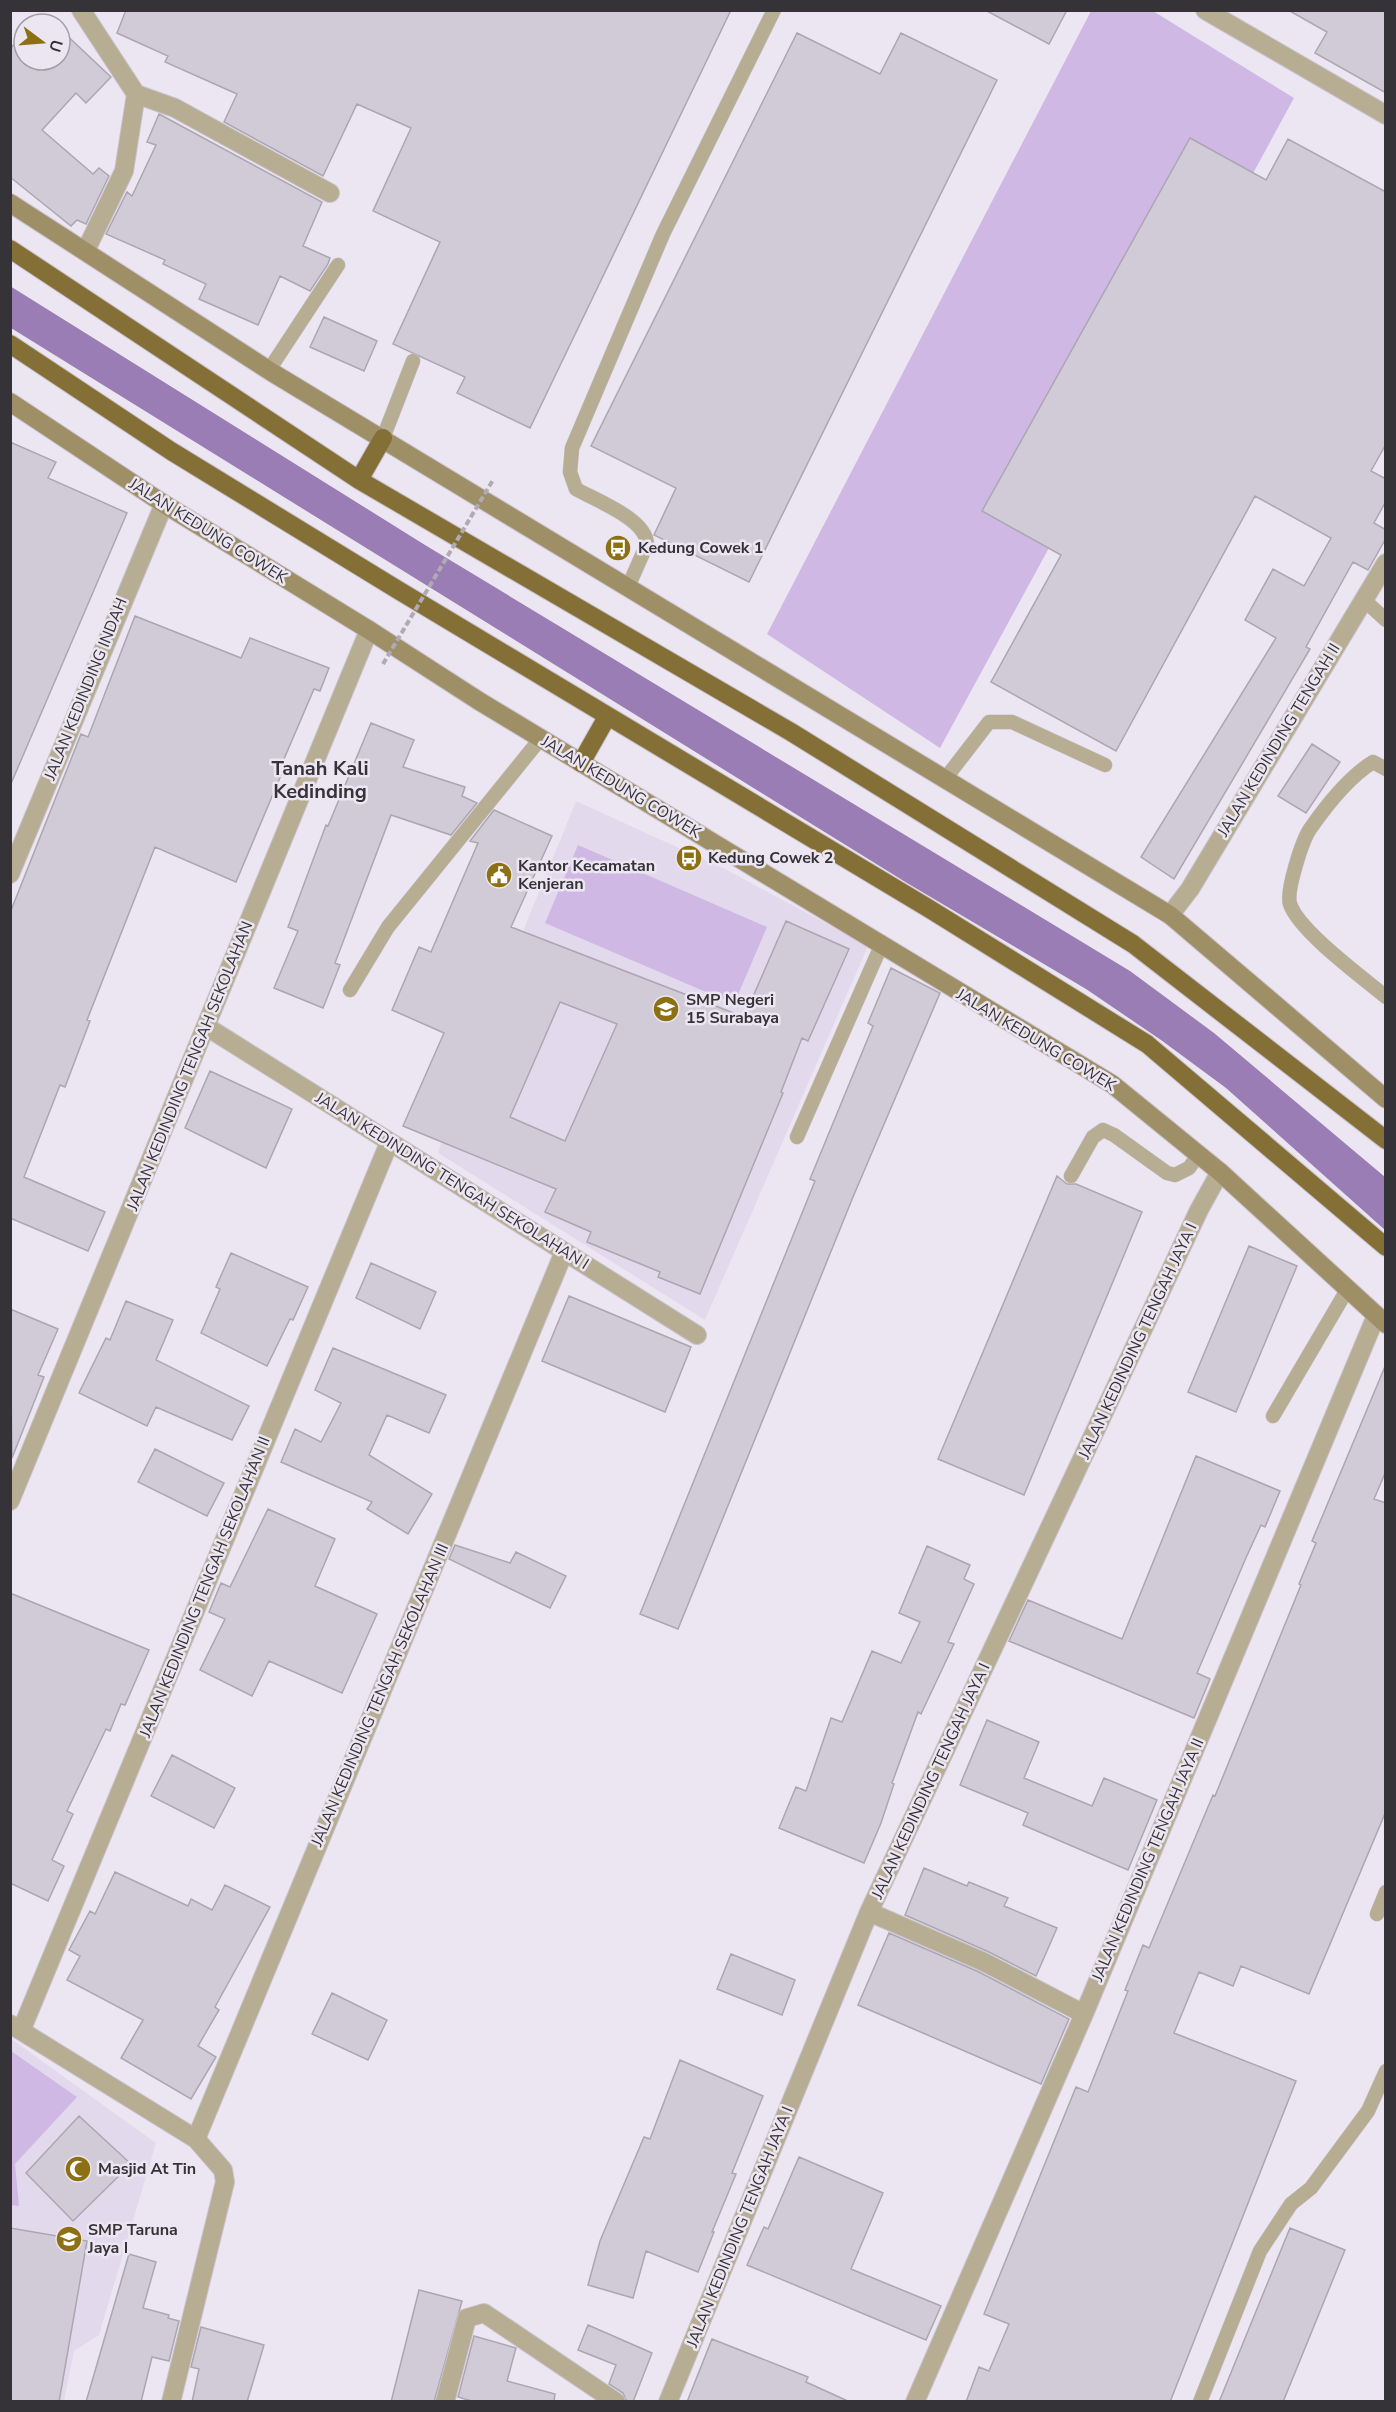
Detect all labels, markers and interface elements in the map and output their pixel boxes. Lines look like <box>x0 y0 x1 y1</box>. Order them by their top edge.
north arrow <box>12 12 72 72</box>
text: U <box>43 37 68 55</box>
street label: JALAN KEDUNG COWEK <box>124 473 292 589</box>
bus stop icon: Kedung Cowek 1 <box>603 533 633 563</box>
place label: Kedung Cowek 1 <box>638 537 763 559</box>
street label: JALAN KEDINDING INDAH <box>39 595 133 784</box>
street label: JALAN KEDINDING TENGAH II <box>1212 639 1346 842</box>
street label: JALAN KEDUNG COWEK <box>536 730 706 844</box>
district label: Tanah Kali Kedinding <box>271 755 369 805</box>
bus stop icon: Kedung Cowek 2 <box>674 843 704 873</box>
place label: Kedung Cowek 2 <box>708 847 833 869</box>
place label: Kantor Kecamatan Kenjeran <box>518 855 655 895</box>
public building icon: Kantor Kecamatan Kenjeran <box>484 860 514 890</box>
street label: JALAN KEDINDING TENGAH SEKOLAHAN <box>121 918 258 1215</box>
street label: JALAN KEDUNG COWEK <box>951 983 1121 1097</box>
place label: SMP Negeri 15 Surabaya <box>686 989 779 1029</box>
school or university icon: SMP Negeri 15 Surabaya <box>651 994 681 1024</box>
street label: JALAN KEDINDING TENGAH SEKOLAHAN I <box>310 1087 593 1275</box>
street label: JALAN KEDINDING TENGAH JAYA I <box>1073 1219 1202 1463</box>
street label: JALAN KEDINDING TENGAH SEKOLAHAN II <box>134 1433 276 1742</box>
street label: JALAN KEDINDING TENGAH SEKOLAHAN III <box>306 1540 454 1851</box>
street label: JALAN KEDINDING TENGAH JAYA I <box>866 1659 995 1903</box>
street label: JALAN KEDINDING TENGAH JAYA II <box>1086 1735 1209 1986</box>
street label: JALAN KEDINDING TENGAH JAYA I <box>681 2103 799 2352</box>
mosque icon: Masjid At Tin <box>63 2154 93 2184</box>
place label: Masjid At Tin <box>98 2158 196 2180</box>
place label: SMP Taruna Jaya I <box>87 2219 178 2259</box>
school or university icon: SMP Taruna Jaya I <box>54 2224 84 2254</box>

